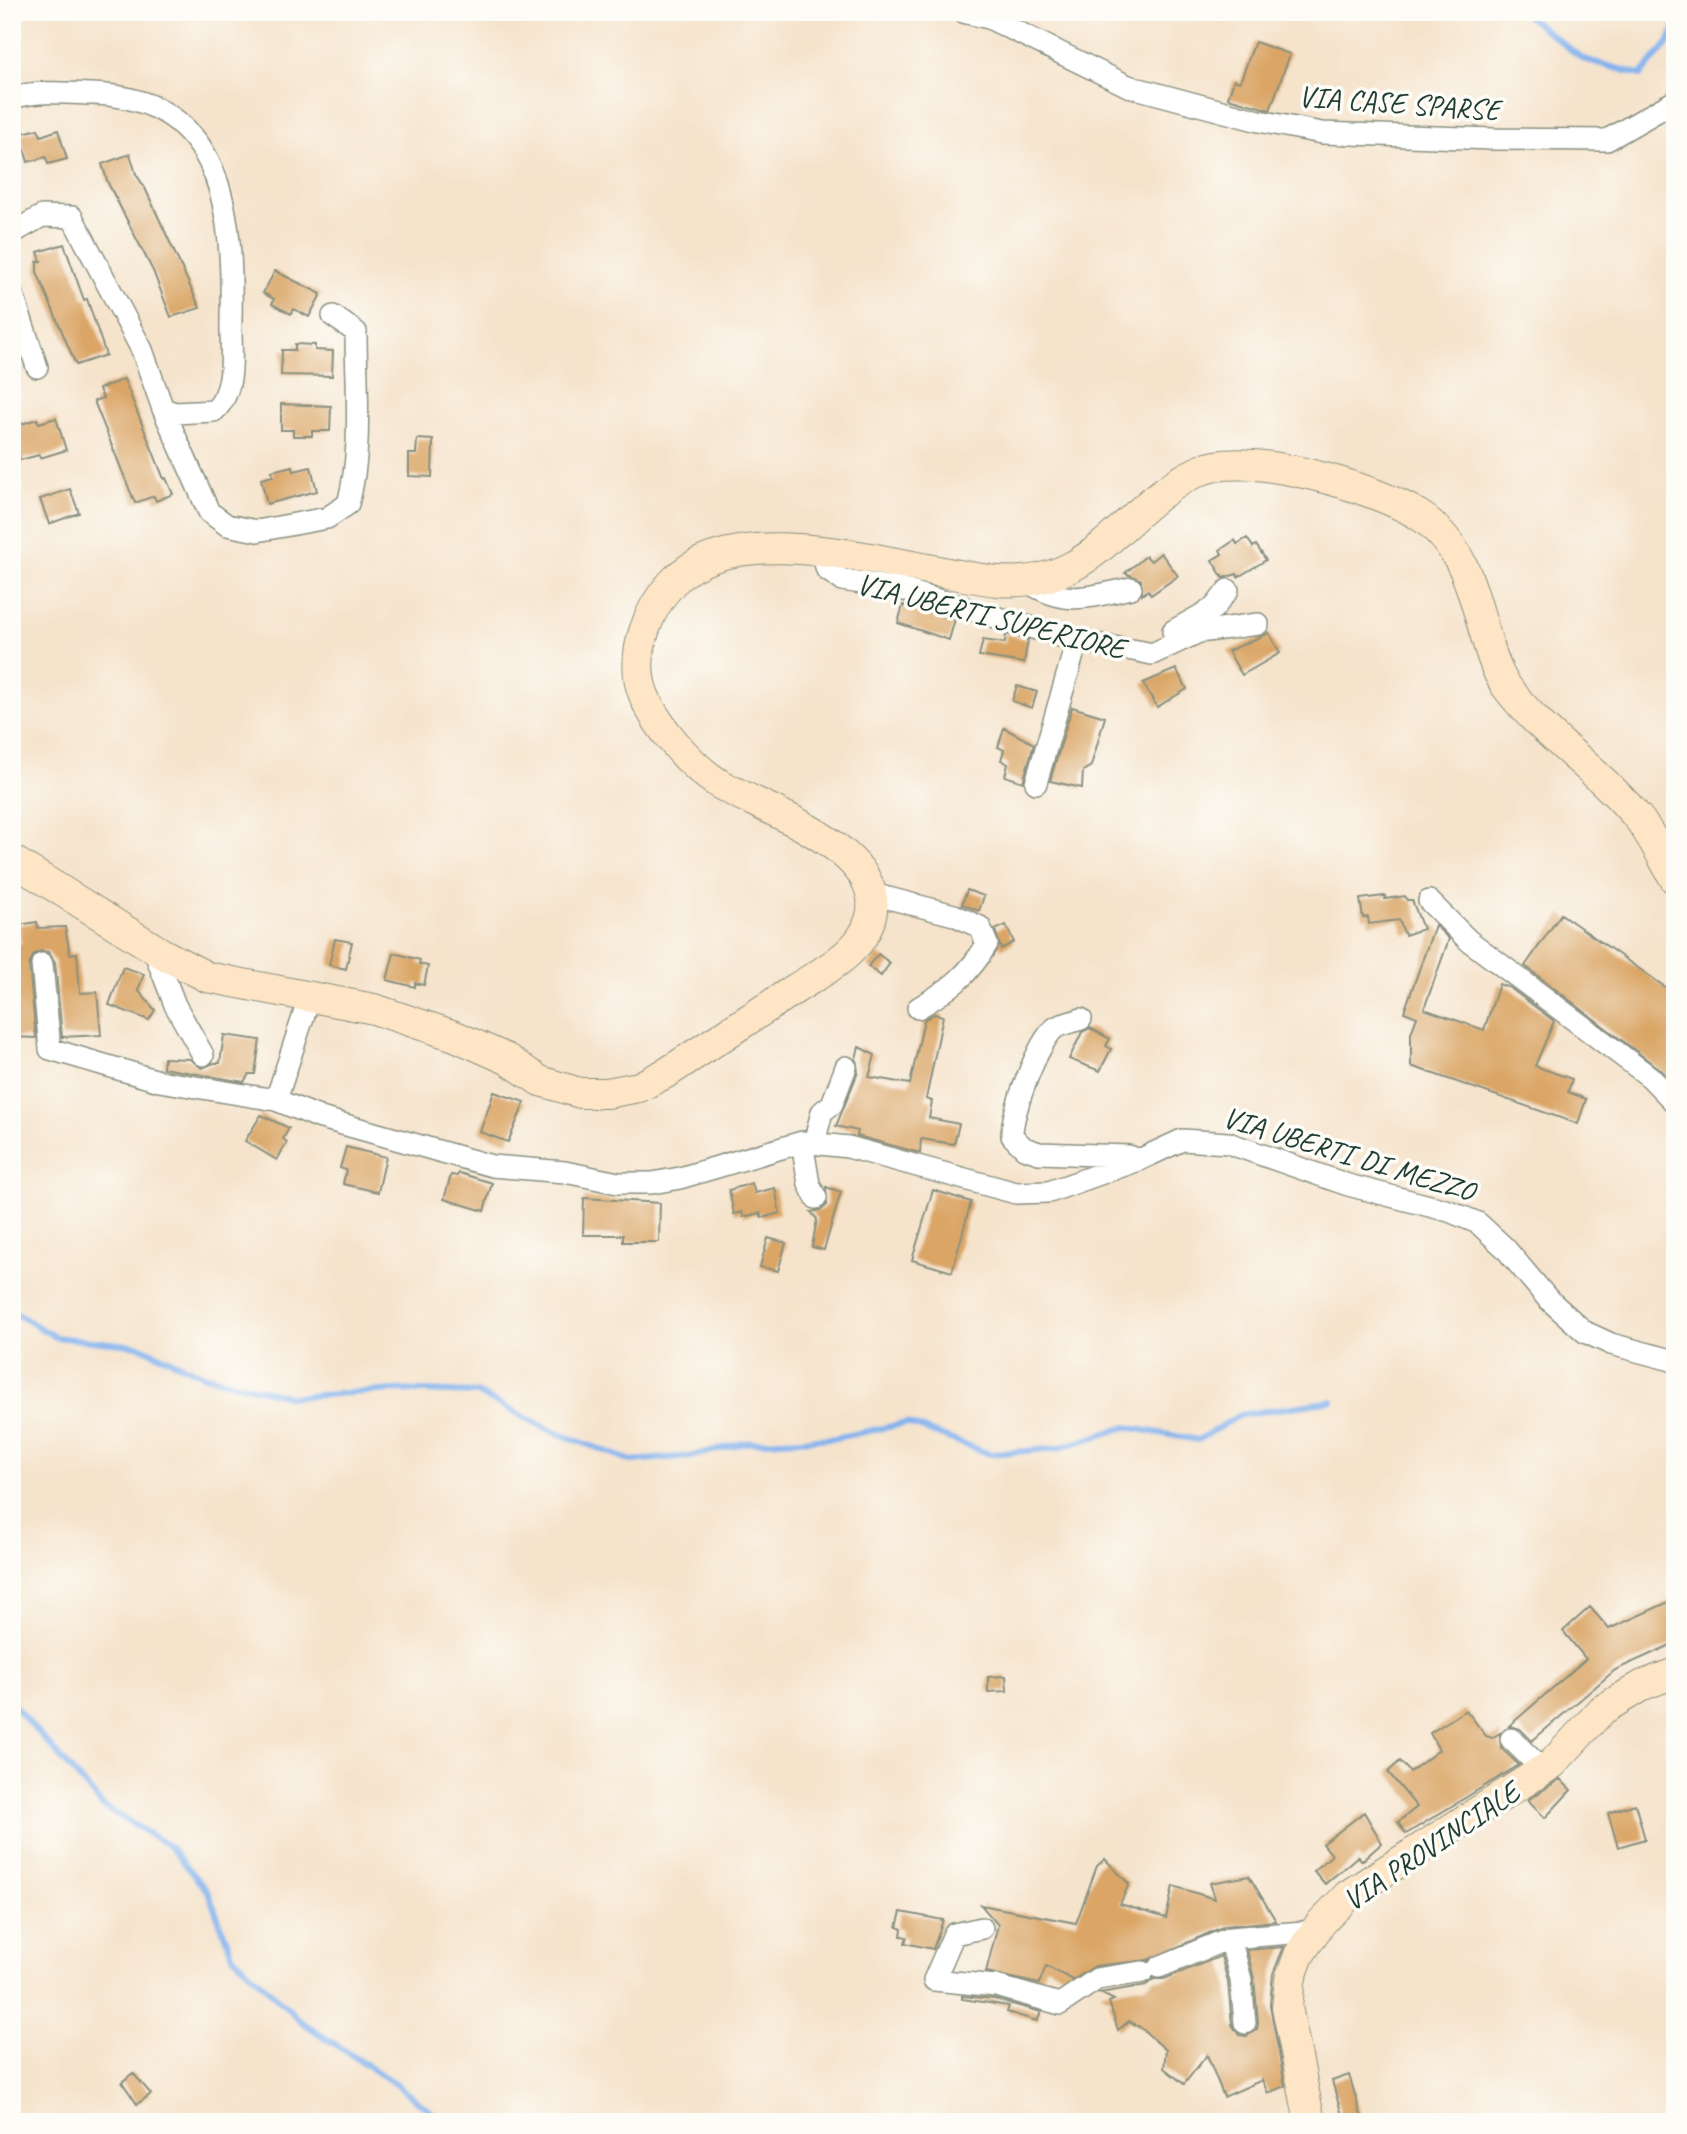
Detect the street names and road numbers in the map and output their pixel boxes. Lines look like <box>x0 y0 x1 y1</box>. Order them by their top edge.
street label: VIA CASE SPARSE <box>1297 77 1504 129</box>
street label: VIA UBERTI SUPERIORE <box>853 564 1133 669</box>
street label: VIA UBERTI DI MEZZO <box>1219 1098 1482 1211</box>
street label: VIA PROVINCIALE <box>1336 1771 1530 1919</box>

